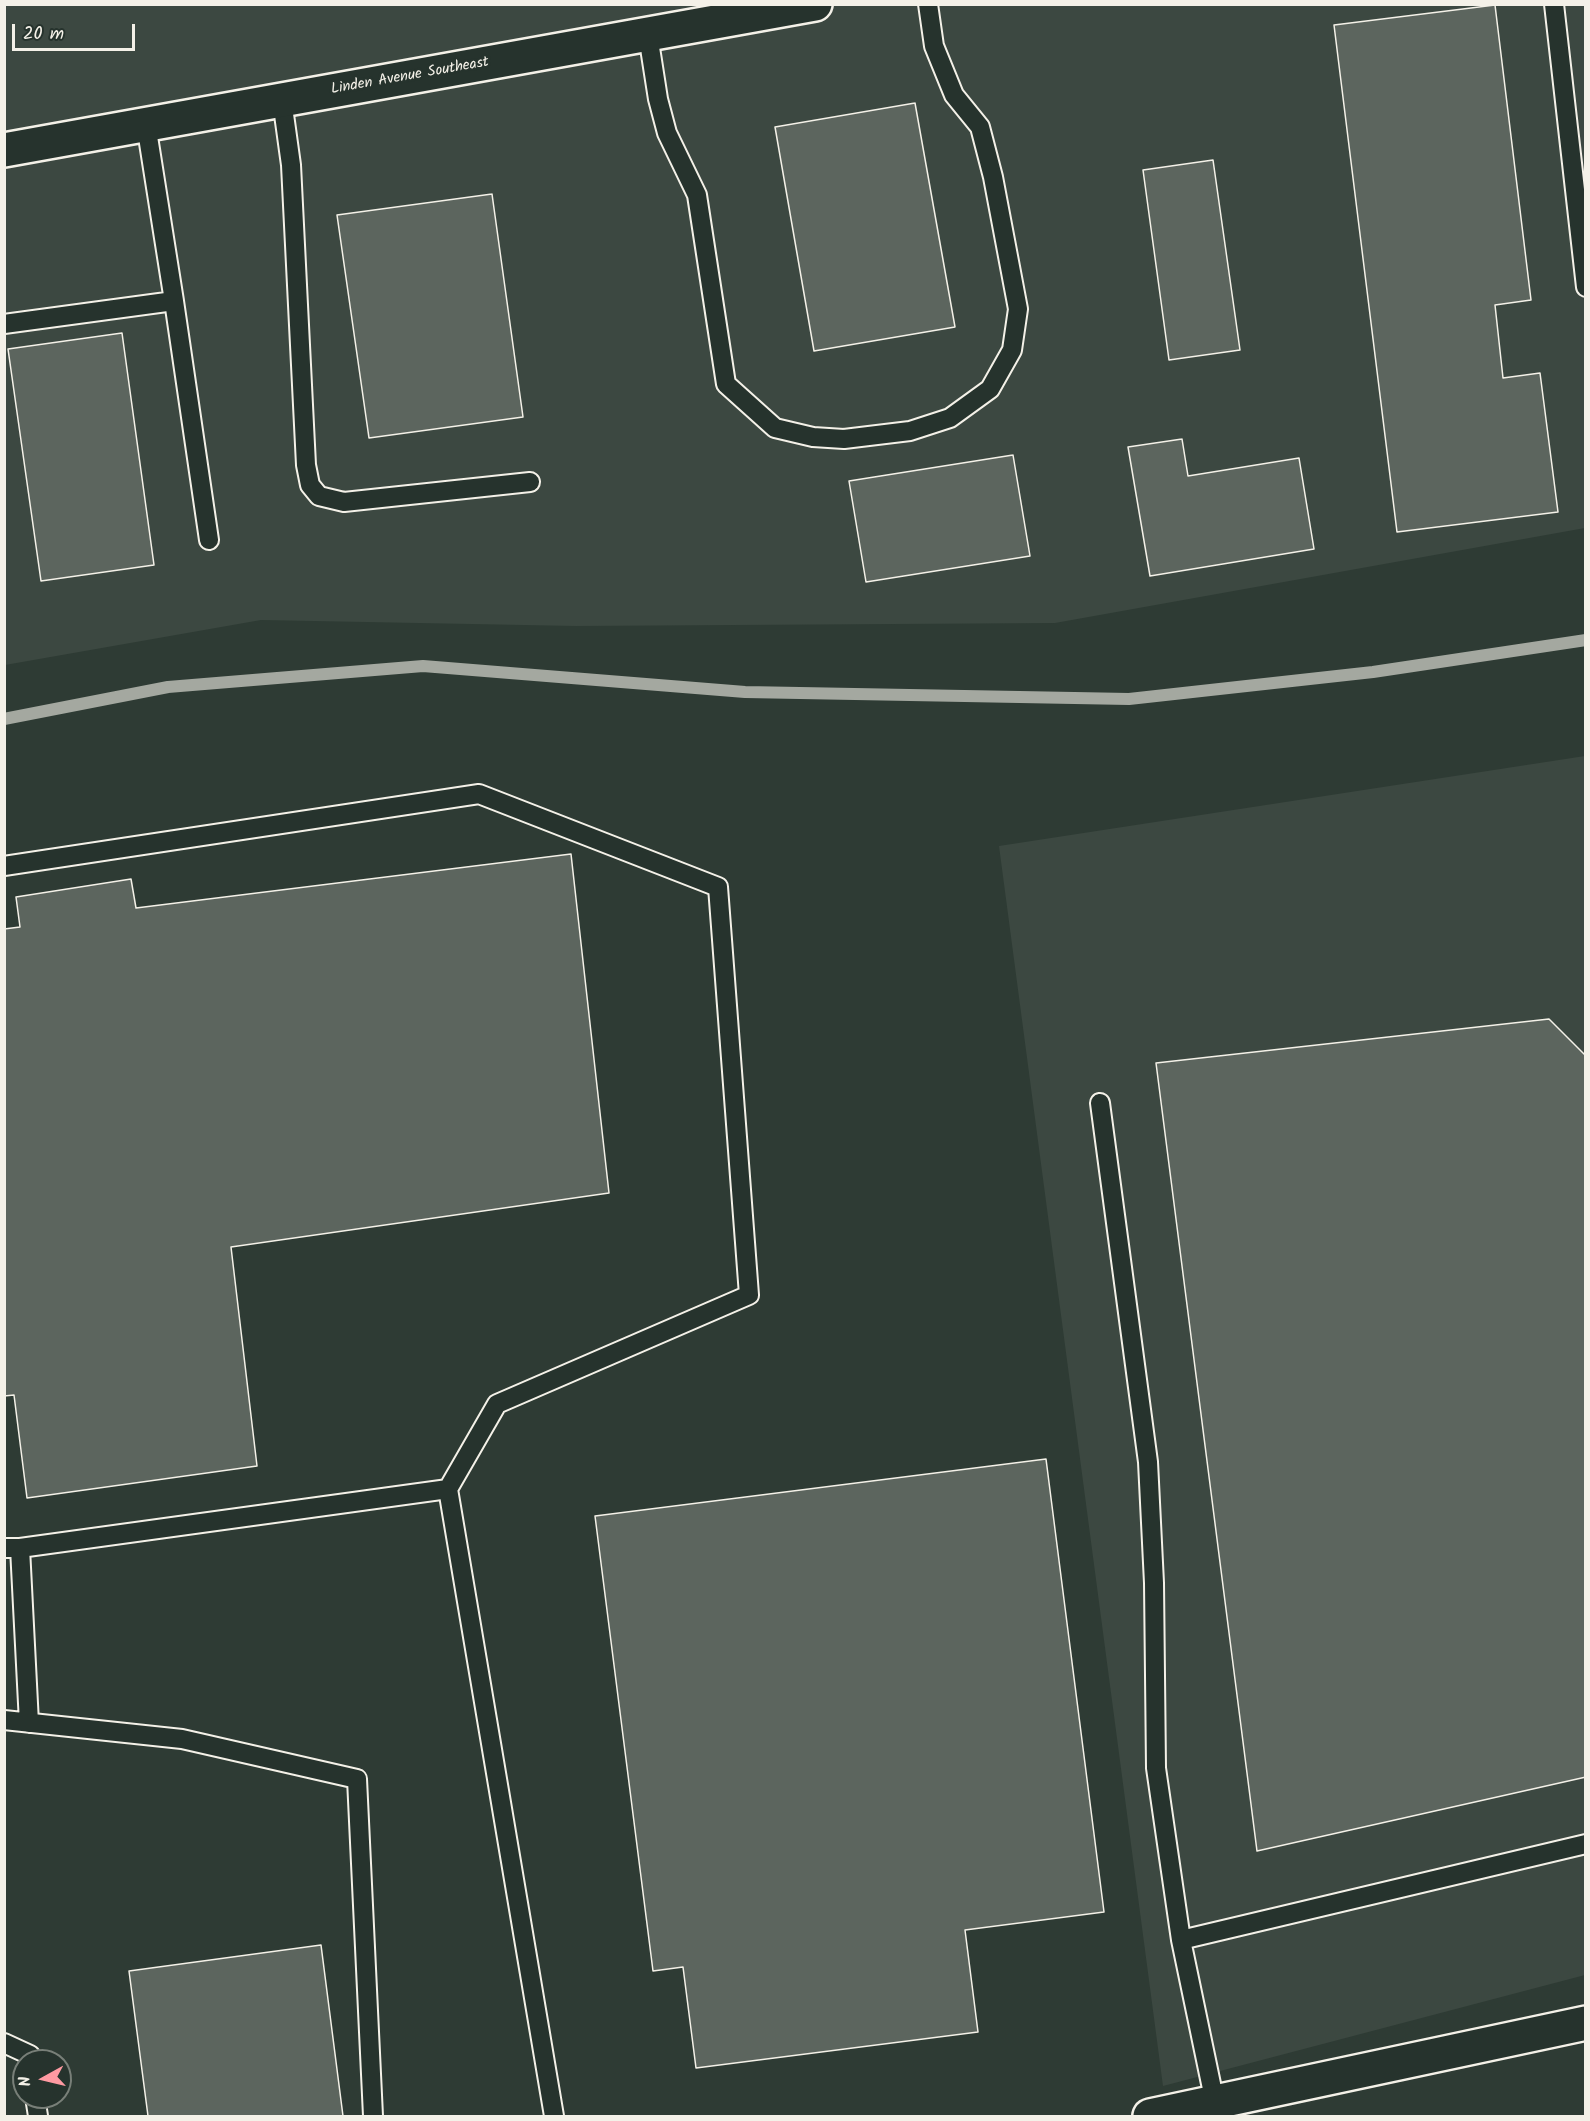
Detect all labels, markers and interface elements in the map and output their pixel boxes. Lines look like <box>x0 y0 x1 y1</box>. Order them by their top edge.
scale bar <box>15 12 138 50</box>
text: 20 m <box>23 20 64 49</box>
street label: Linden Avenue Southeast <box>330 54 490 100</box>
north arrow <box>12 2049 72 2109</box>
text: N <box>13 2075 39 2088</box>

